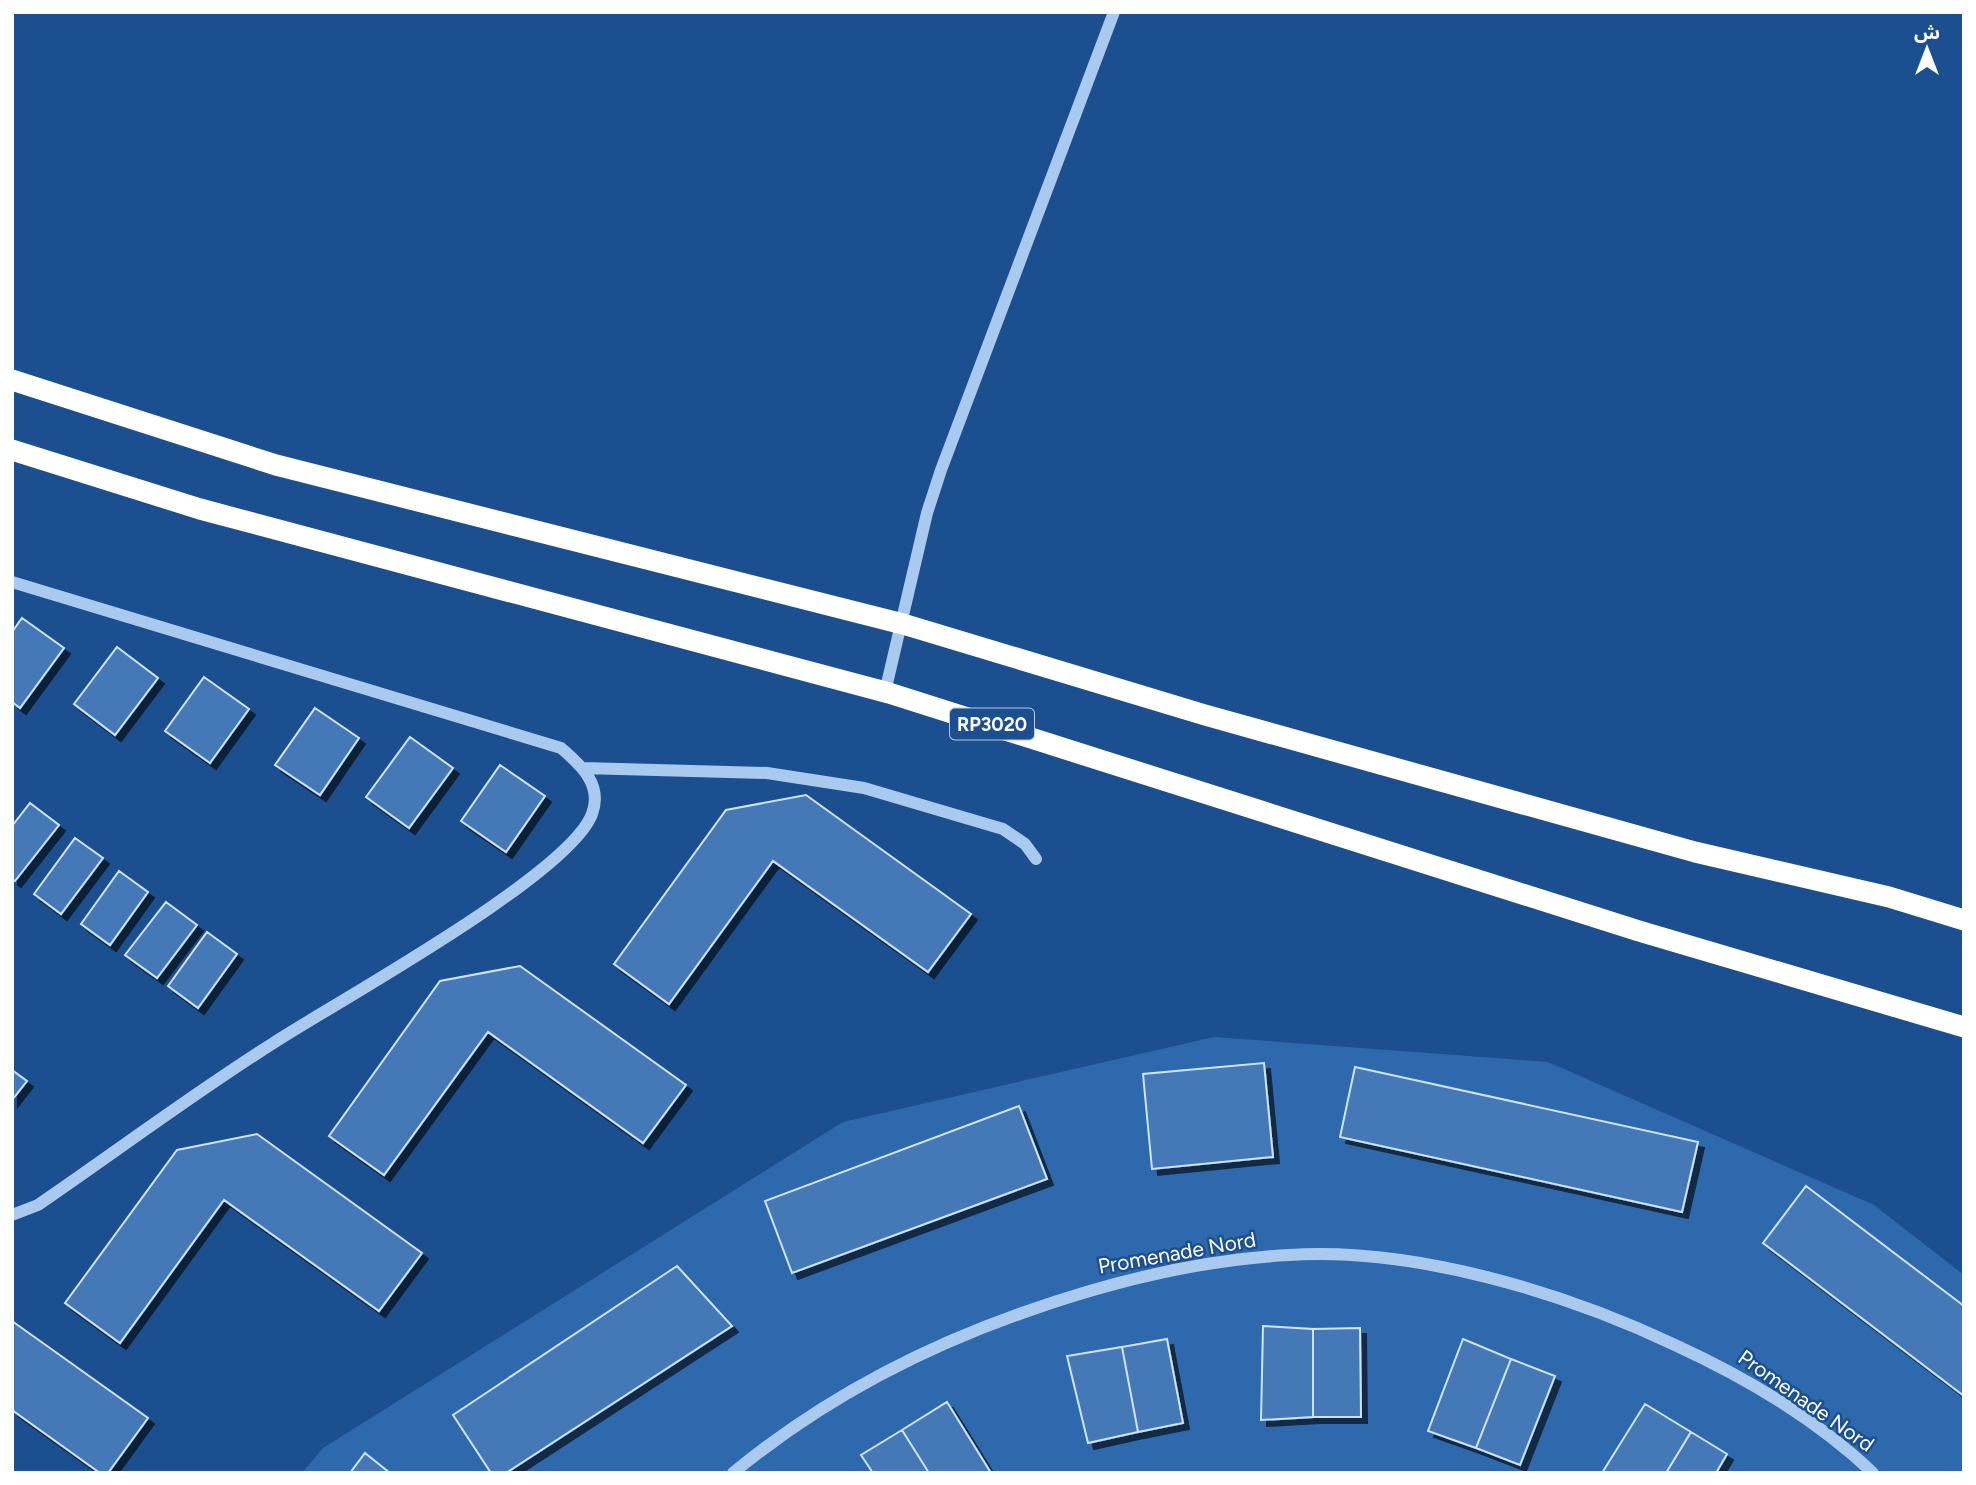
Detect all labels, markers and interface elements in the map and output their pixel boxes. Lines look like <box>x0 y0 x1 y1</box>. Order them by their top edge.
north arrow <box>1892 14 1962 84</box>
text: ش <box>1914 21 1940 44</box>
road number: RP3020 <box>950 708 1034 740</box>
street label: Promenade Nord <box>1096 1226 1258 1279</box>
street label: Promenade Nord <box>1734 1344 1879 1457</box>

